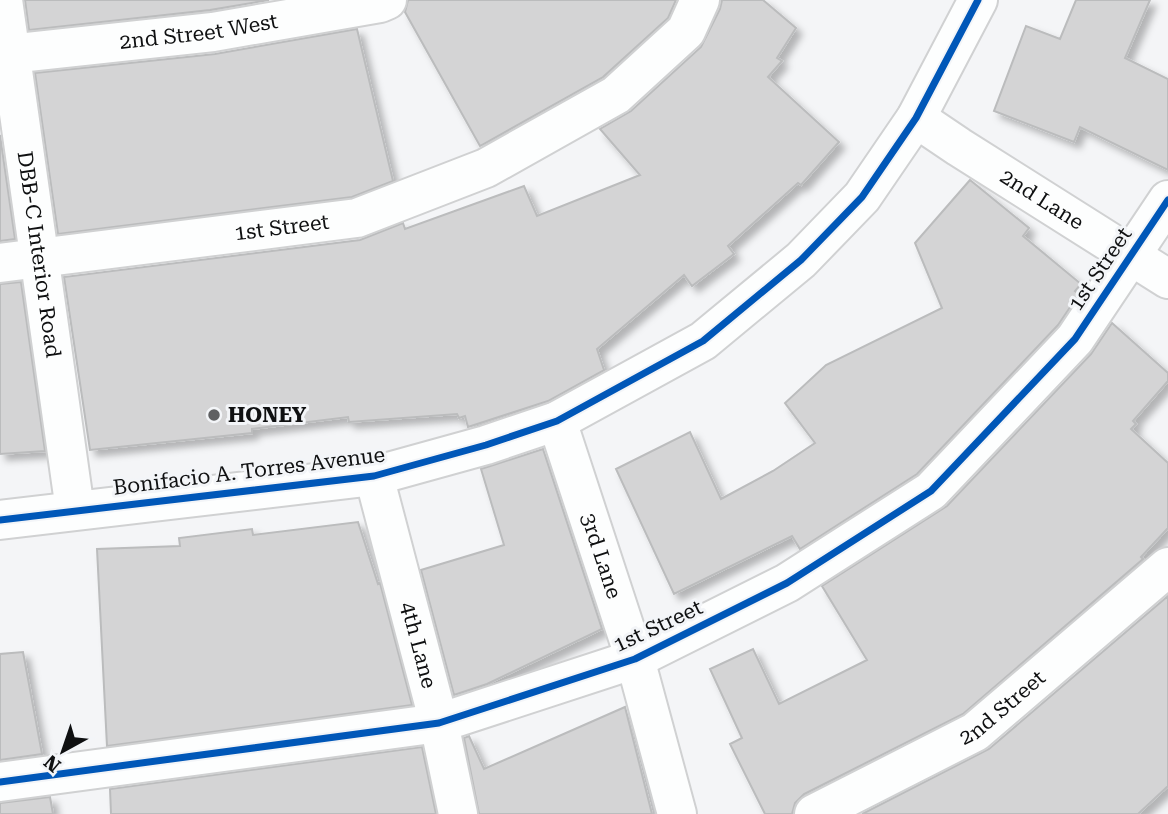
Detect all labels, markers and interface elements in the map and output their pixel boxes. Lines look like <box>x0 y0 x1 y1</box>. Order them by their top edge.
street label: 2nd Street West <box>118 9 280 54</box>
street label: DBB-C Interior Road <box>12 150 65 360</box>
street label: 2nd Lane <box>996 164 1088 235</box>
street label: 1st Street <box>233 210 331 245</box>
street label: 1st Street <box>1063 223 1137 315</box>
place label: HONEY <box>228 403 307 427</box>
marker: HONEY <box>206 407 222 423</box>
street label: Bonifacio A. Torres Avenue <box>112 442 386 500</box>
street label: 3rd Lane <box>576 510 626 602</box>
street label: 1st Street <box>610 595 706 657</box>
street label: 4th Lane <box>396 600 441 691</box>
street label: 2nd Street <box>955 665 1050 750</box>
north arrow <box>28 716 98 786</box>
text: N <box>39 750 65 777</box>

